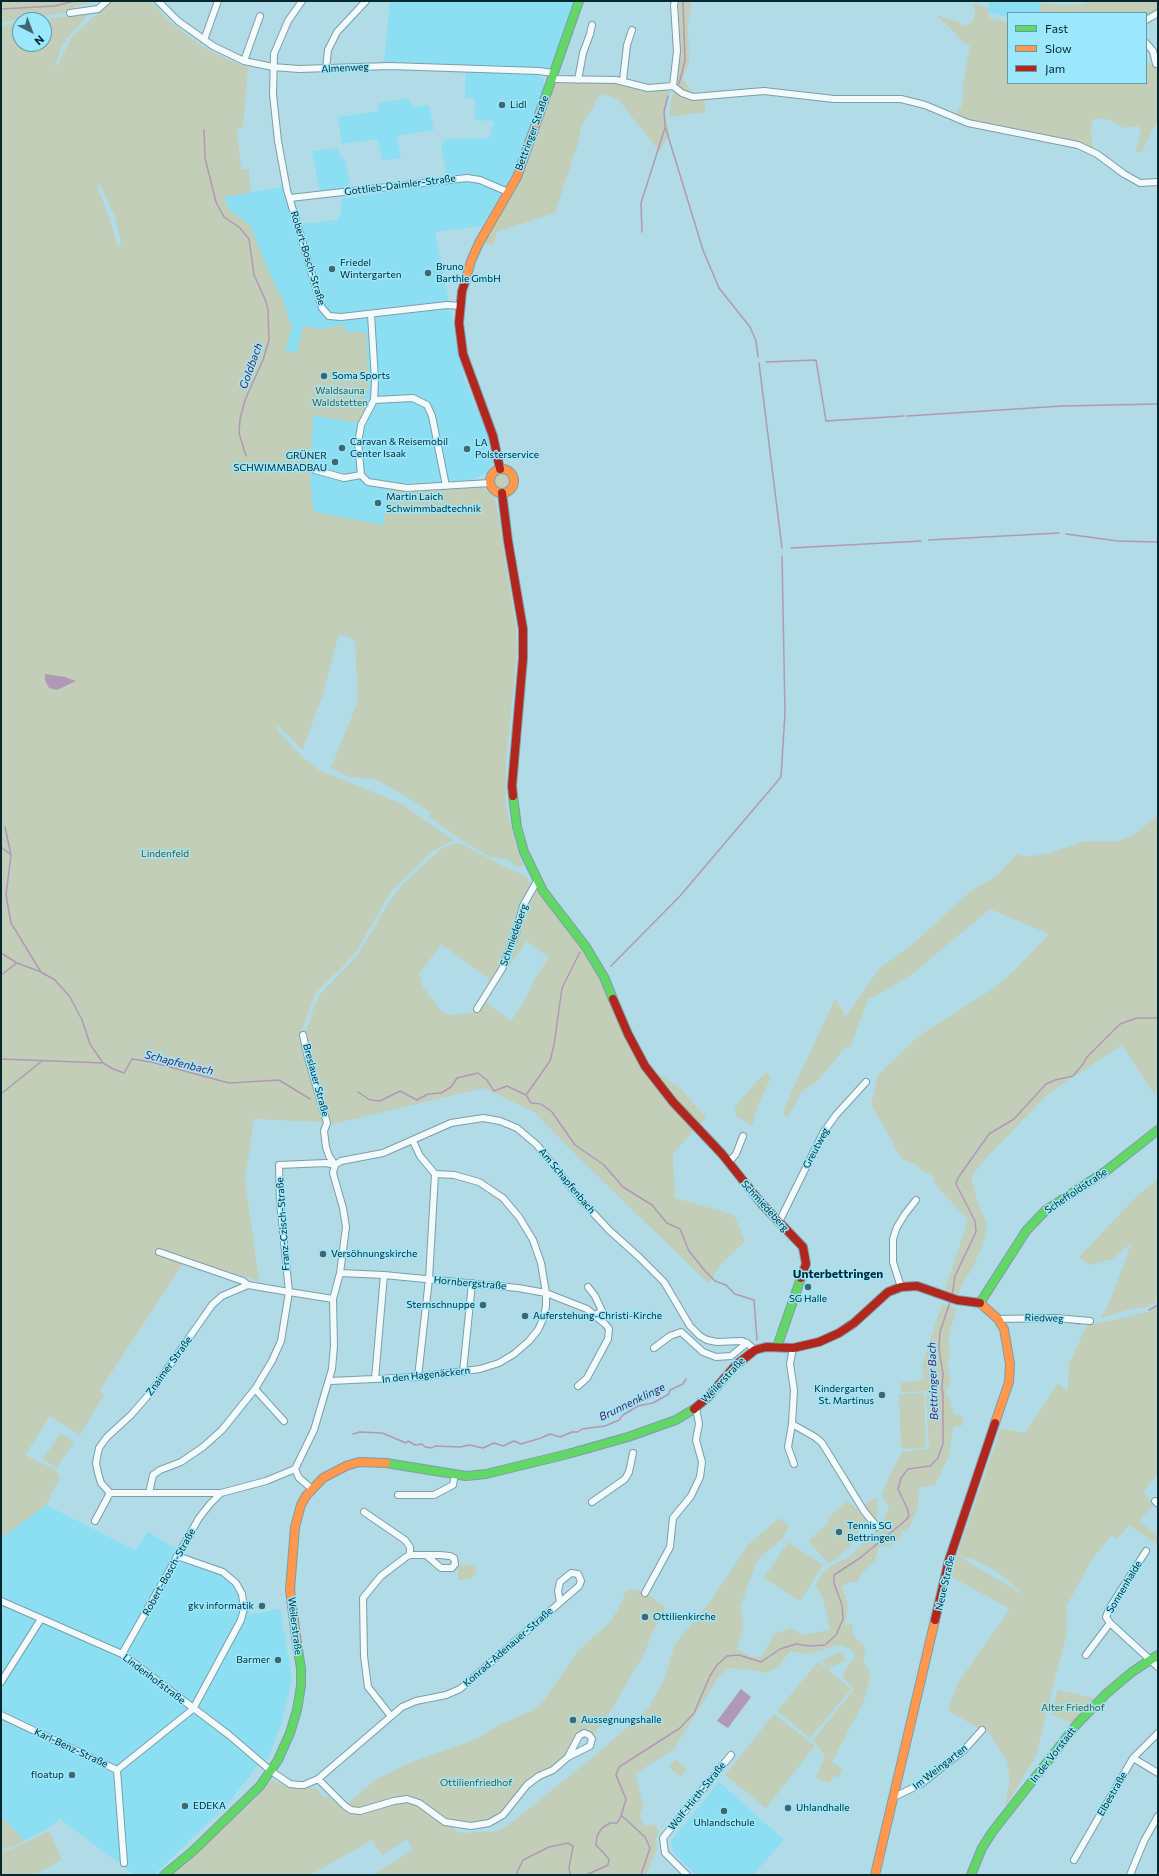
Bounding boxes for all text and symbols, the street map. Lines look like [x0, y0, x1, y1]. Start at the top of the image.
north arrow [12, 12, 52, 52]
legend [1007, 12, 1147, 84]
text: Fast [1045, 21, 1068, 35]
text: N [32, 33, 47, 48]
text: Slow [1045, 41, 1072, 55]
street label: Almenweg [321, 61, 369, 75]
text: Jam [1045, 61, 1065, 75]
street label: Bettringer Straße [513, 94, 551, 172]
place label: Lidl [510, 99, 527, 111]
marker: Lidl [497, 100, 507, 110]
street label: Gottlieb-Daimler-Straße [344, 172, 456, 198]
street label: Robert-Bosch-Straße [288, 209, 328, 307]
place label: Friedel Wintergarten [340, 257, 401, 280]
place label: Bruno Barthle GmbH [436, 261, 501, 284]
marker: Friedel Wintergarten [327, 264, 337, 274]
marker: Bruno Barthle GmbH [423, 268, 433, 278]
water label: Goldbach [237, 341, 265, 391]
place label: Soma Sports [332, 370, 390, 382]
marker: Soma Sports [319, 371, 329, 381]
park label: Waldsauna Waldstetten [312, 385, 368, 408]
place label: Caravan & Reisemobil Center Isaak [350, 436, 448, 460]
place label: LA Polsterservice [475, 437, 539, 460]
marker: Caravan & Reisemobil Center Isaak [337, 443, 347, 453]
marker: LA Polsterservice [462, 444, 472, 454]
place label: GRÜNER SCHWIMMBADBAU [234, 450, 327, 474]
marker: GRÜNER SCHWIMMBADBAU [330, 457, 340, 467]
place label: Martin Laich Schwimmbadtechnik [386, 491, 481, 514]
marker: Martin Laich Schwimmbadtechnik [373, 498, 383, 508]
park label: Lindenfeld [141, 848, 189, 860]
street label: Schmiedeberg [498, 902, 530, 968]
street label: Breslauer Straße [301, 1042, 331, 1118]
water label: Schapfenbach [143, 1048, 215, 1078]
street label: Greutweg [800, 1125, 832, 1171]
street label: Am Schapfenbach [536, 1146, 598, 1216]
street label: Scheffoldstraße [1043, 1166, 1109, 1216]
street label: Franz-Czisch-Straße [274, 1177, 292, 1271]
street label: Schmiedeberg [739, 1178, 791, 1234]
place label: Versöhnungskirche [331, 1248, 417, 1260]
marker: Versöhnungskirche [318, 1249, 328, 1259]
district label: Unterbettringen [793, 1267, 883, 1281]
street label: Hornbergstraße [433, 1274, 507, 1292]
marker: SG Halle [803, 1282, 813, 1292]
place label: SG Halle [789, 1293, 827, 1305]
place label: Sternschnuppe [407, 1299, 475, 1311]
marker: Sternschnuppe [478, 1300, 488, 1310]
place label: Auferstehung-Christi-Kirche [533, 1310, 662, 1322]
marker: Auferstehung-Christi-Kirche [520, 1311, 530, 1321]
street label: Riedweg [1024, 1311, 1064, 1325]
street label: Znaimer Straße [143, 1334, 195, 1398]
water label: Bettringer Bach [925, 1342, 941, 1420]
street label: Weilerstraße [699, 1355, 747, 1405]
street label: In den Hagenäckern [381, 1364, 471, 1386]
water label: Brunnenklinge [597, 1380, 667, 1424]
place label: Kindergarten St. Martinus [814, 1383, 874, 1406]
marker: Kindergarten St. Martinus [877, 1390, 887, 1400]
place label: Tennis SG Bettringen [847, 1520, 895, 1544]
street label: Robert-Bosch-Straße [140, 1526, 198, 1618]
marker: Tennis SG Bettringen [834, 1527, 844, 1537]
street label: Neue Straße [933, 1554, 957, 1612]
street label: Sonnenhalde [1104, 1559, 1144, 1615]
street label: Weilerstraße [286, 1596, 304, 1656]
place label: gkv informatik [188, 1600, 254, 1612]
marker: gkv informatik [257, 1601, 267, 1611]
street label: Konrad-Adenauer-Straße [461, 1605, 555, 1689]
place label: Ottilienkirche [653, 1611, 716, 1623]
marker: Ottilienkirche [640, 1612, 650, 1622]
street label: Lindenhofstraße [120, 1652, 188, 1706]
place label: Barmer [236, 1654, 270, 1666]
marker: Barmer [273, 1655, 283, 1665]
park label: Alter Friedhof [1041, 1702, 1105, 1714]
place label: Aussegnungshalle [581, 1714, 661, 1726]
marker: Aussegnungshalle [568, 1715, 578, 1725]
street label: In der Vorstadt [1028, 1725, 1078, 1785]
street label: Karl-Benz-Straße [32, 1726, 110, 1770]
street label: Im Weingarten [910, 1742, 970, 1792]
street label: Wolf-Hirth-Straße [666, 1759, 728, 1833]
place label: floatup [31, 1769, 64, 1781]
marker: floatup [67, 1770, 77, 1780]
street label: Elbestraße [1095, 1770, 1129, 1818]
park label: Ottilienfriedhof [440, 1777, 512, 1789]
place label: EDEKA [193, 1800, 226, 1812]
marker: EDEKA [180, 1801, 190, 1811]
place label: Uhlandhalle [796, 1802, 850, 1814]
marker: Uhlandhalle [783, 1803, 793, 1813]
marker: Uhlandschule [719, 1806, 729, 1816]
place label: Uhlandschule [694, 1817, 754, 1829]

